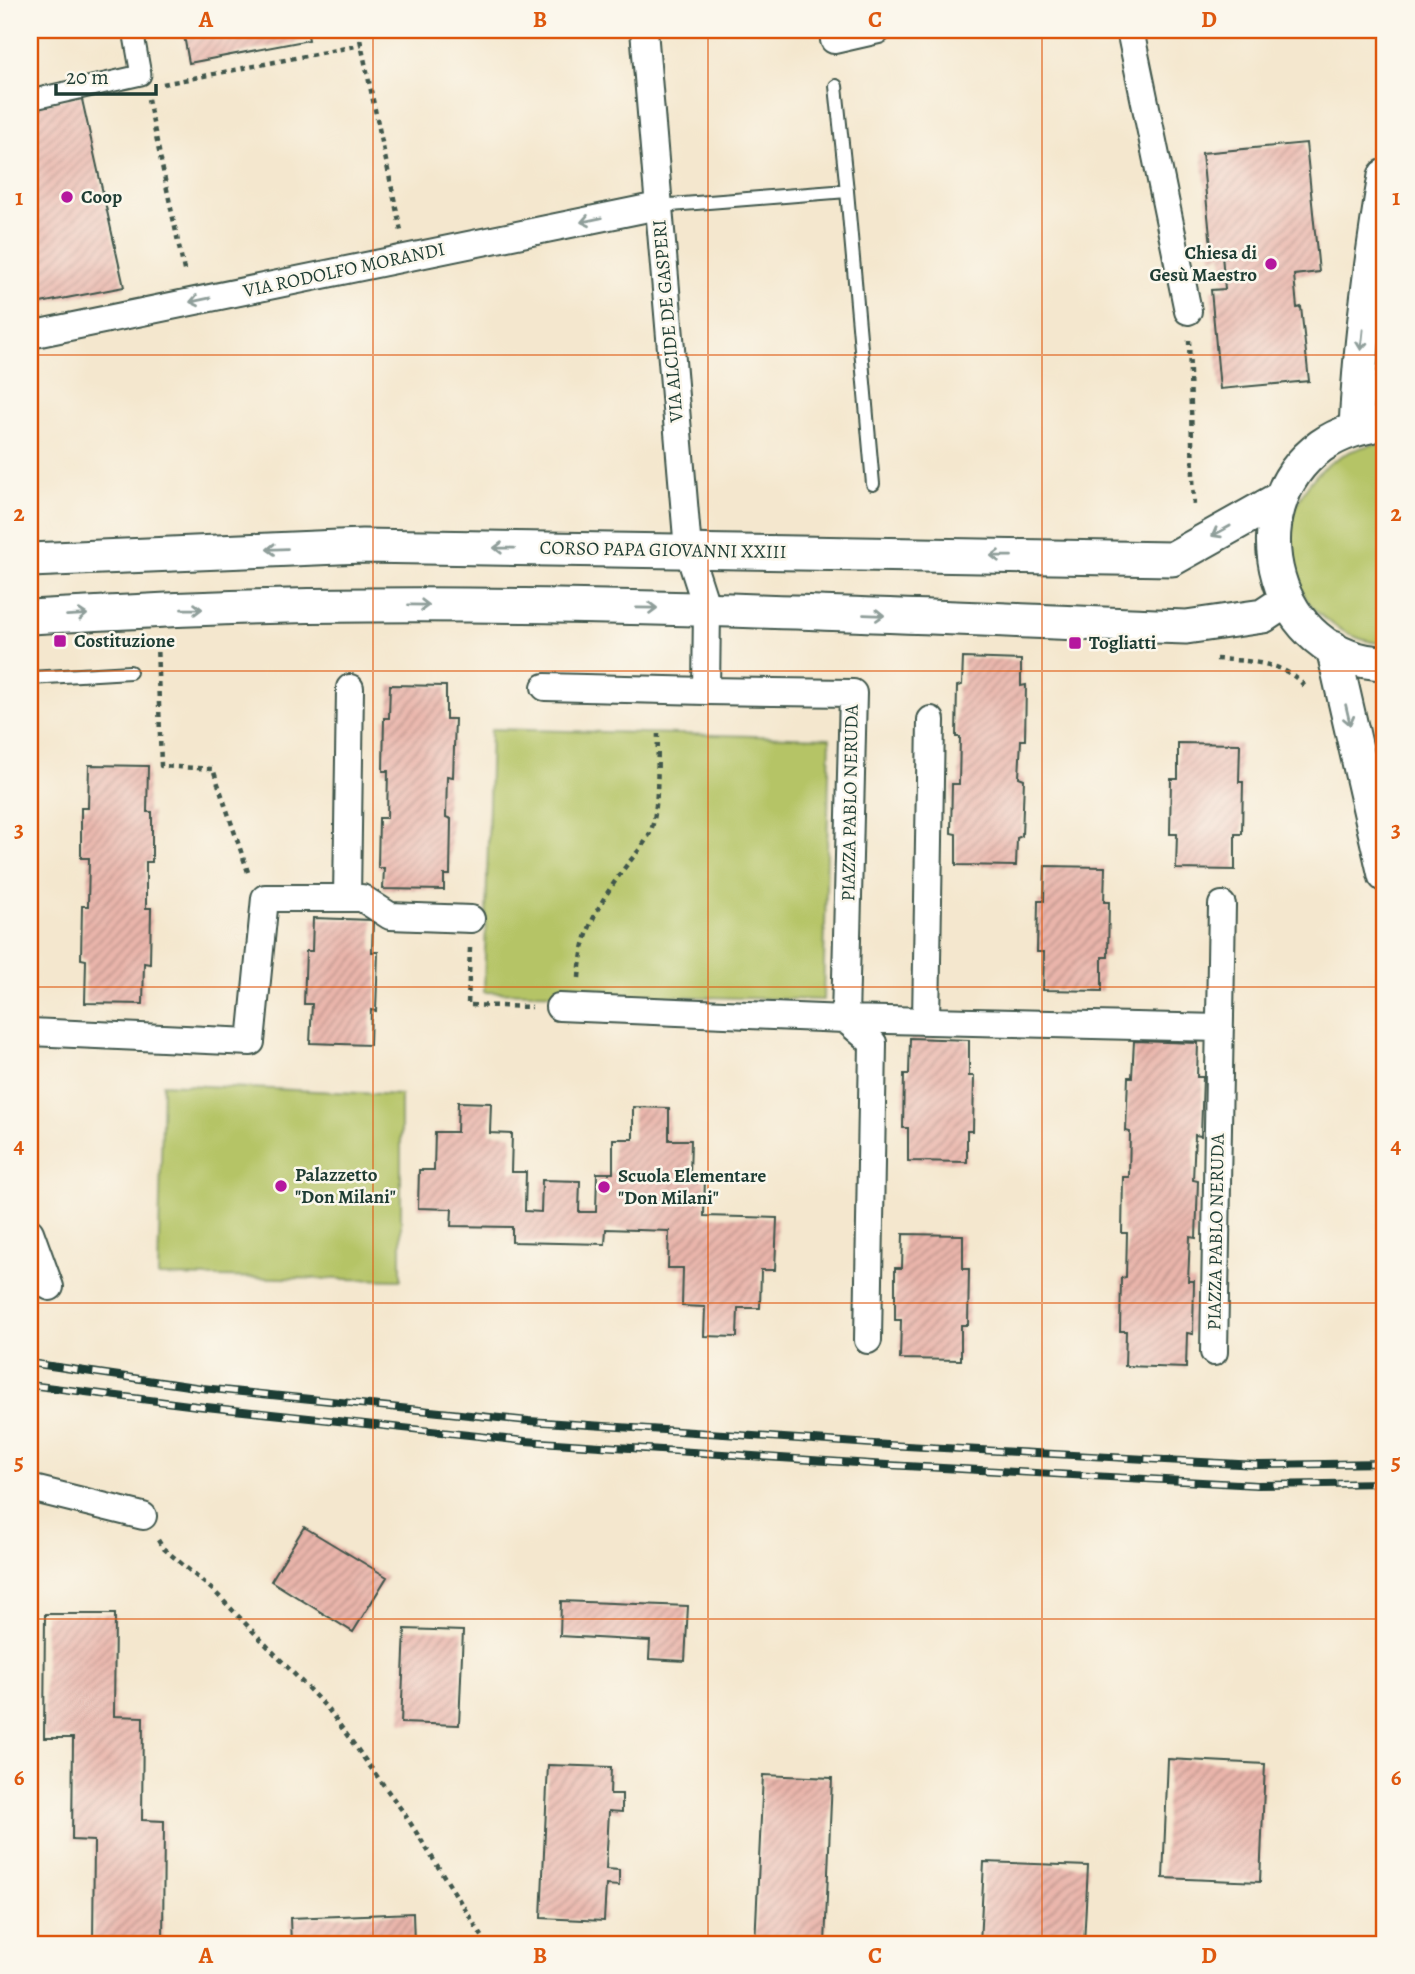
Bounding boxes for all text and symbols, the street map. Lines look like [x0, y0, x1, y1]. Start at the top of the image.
text: A [198, 4, 214, 35]
text: B [533, 4, 547, 35]
text: C [868, 4, 882, 35]
text: D [1201, 4, 1217, 35]
scale bar [56, 52, 156, 96]
text: 20 m [66, 63, 109, 91]
text: 1 [15, 182, 23, 213]
text: 1 [1392, 182, 1400, 213]
place label: Coop [81, 184, 122, 210]
marker: Coop [59, 189, 75, 205]
one-way arrow [580, 213, 603, 227]
street label: VIA ALCIDE DE GASPERI [646, 219, 690, 424]
street label: VIA RODOLFO MORANDI [240, 236, 447, 304]
place label: Chiesa di Gesù Maestro [1149, 240, 1257, 288]
marker: Chiesa di Gesù Maestro [1263, 256, 1279, 272]
one-way arrow [189, 293, 212, 307]
one-way arrow [1356, 329, 1369, 351]
text: 2 [13, 498, 25, 529]
text: 2 [1390, 498, 1402, 529]
one-way arrow [1212, 524, 1232, 538]
street label: CORSO PAPA GIOVANNI XXIII [539, 535, 787, 565]
one-way arrow [493, 541, 516, 555]
one-way arrow [266, 543, 289, 556]
one-way arrow [990, 549, 1013, 563]
one-way arrow [407, 598, 430, 612]
one-way arrow [635, 601, 658, 614]
one-way arrow [180, 602, 203, 615]
one-way arrow [65, 608, 88, 621]
one-way arrow [862, 609, 885, 622]
place label: Costituzione [74, 628, 175, 654]
place label: Togliatti [1089, 630, 1157, 656]
marker: Costituzione [52, 633, 68, 649]
marker: Togliatti [1067, 635, 1083, 651]
street label: PIAZZA PABLO NERUDA [835, 703, 865, 902]
one-way arrow [1342, 703, 1356, 726]
text: 3 [14, 814, 24, 845]
text: 3 [1391, 814, 1401, 845]
text: 4 [14, 1130, 25, 1161]
text: 4 [1391, 1130, 1402, 1161]
street label: PIAZZA PABLO NERUDA [1201, 1132, 1231, 1331]
place label: Palazzetto "Don Milani" [295, 1162, 396, 1210]
place label: Scuola Elementare "Don Milani" [618, 1163, 766, 1211]
marker: Palazzetto "Don Milani" [273, 1178, 289, 1194]
marker: Scuola Elementare "Don Milani" [596, 1179, 612, 1195]
text: 5 [14, 1446, 24, 1477]
text: 5 [1391, 1446, 1401, 1477]
text: 6 [14, 1762, 25, 1793]
text: 6 [1391, 1762, 1402, 1793]
text: A [198, 1940, 214, 1971]
text: B [533, 1940, 547, 1971]
text: C [868, 1940, 882, 1971]
text: D [1201, 1940, 1217, 1971]

